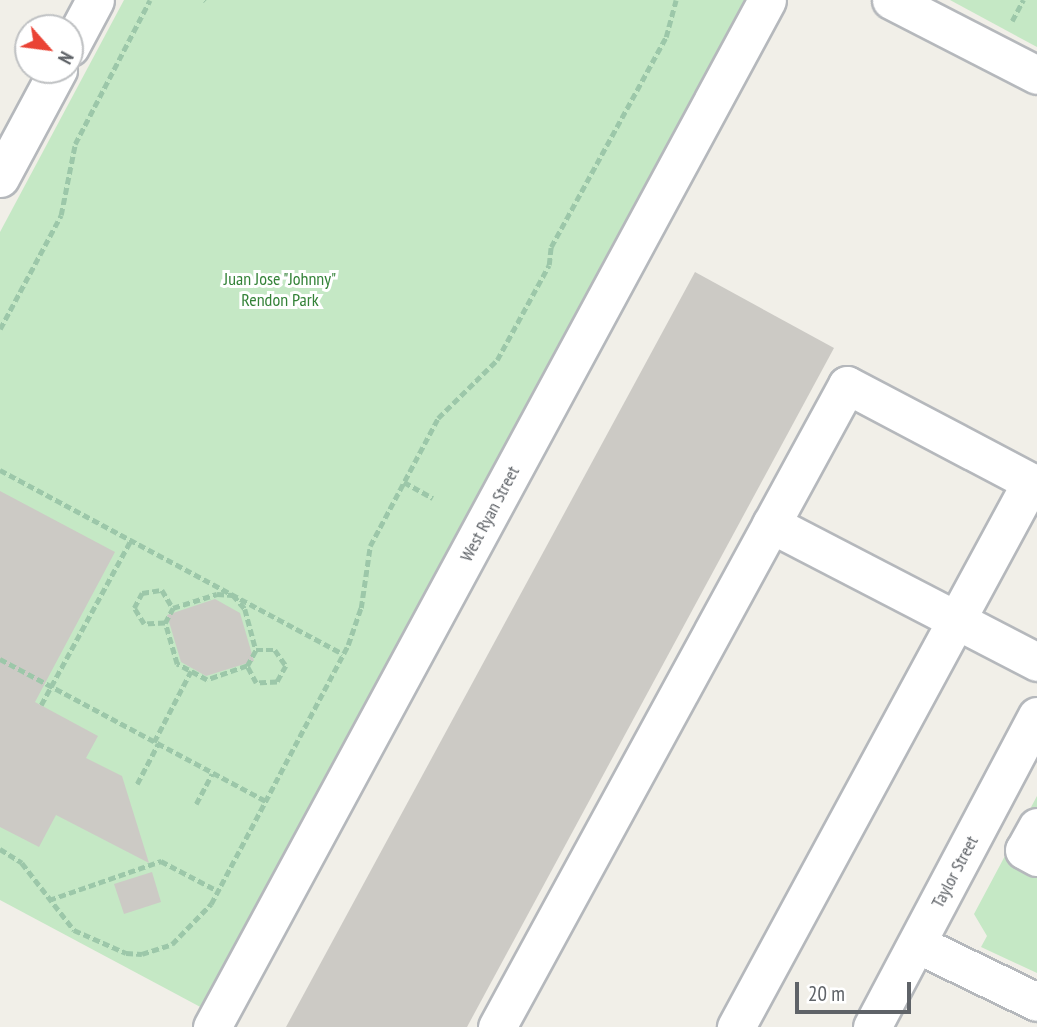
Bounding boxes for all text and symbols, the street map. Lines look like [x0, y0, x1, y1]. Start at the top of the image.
north arrow [14, 14, 84, 84]
text: N [53, 48, 79, 68]
park label: Juan Jose "Johnny" Rendon Park [223, 269, 337, 312]
street label: West Ryan Street [456, 463, 524, 565]
street label: Taylor Street [927, 832, 983, 912]
scale bar [799, 968, 914, 1012]
text: 20 m [808, 980, 845, 1007]

